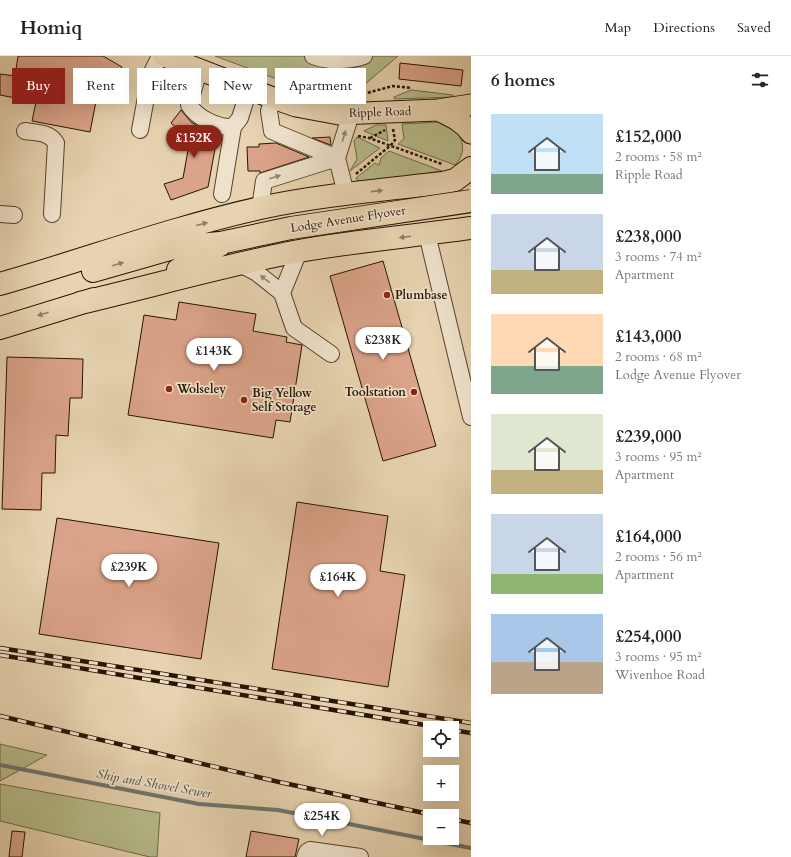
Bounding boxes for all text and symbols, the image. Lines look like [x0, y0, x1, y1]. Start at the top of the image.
text: Homiq [20, 15, 82, 41]
text: Map [605, 18, 631, 37]
text: Directions [653, 18, 715, 37]
text: Saved [737, 18, 771, 37]
chip: Buy [12, 68, 65, 104]
chip: Rent [73, 68, 129, 104]
chip: Filters [137, 68, 201, 104]
chip: New [209, 68, 267, 104]
chip: Apartment [275, 68, 366, 104]
text: 6 homes [491, 69, 555, 92]
icon: filters [749, 69, 771, 91]
street label: Ripple Road [348, 103, 412, 121]
pin: £152K [166, 125, 222, 159]
text: £152,000 [615, 125, 681, 148]
text: £152K [175, 129, 213, 147]
one-way arrow [341, 129, 347, 141]
icon: home [523, 130, 571, 178]
text: 2 rooms · 58 m² [615, 148, 702, 166]
text: Ripple Road [615, 166, 683, 184]
one-way arrow [269, 174, 281, 180]
one-way arrow [371, 187, 383, 194]
street label: Lodge Avenue Flyover [289, 202, 407, 236]
one-way arrow [195, 220, 208, 226]
text: £238,000 [615, 225, 681, 248]
icon: home [523, 230, 571, 278]
one-way arrow [399, 234, 411, 240]
text: 3 rooms · 74 m² [615, 248, 702, 266]
one-way arrow [113, 261, 125, 267]
text: Apartment [615, 266, 674, 284]
one-way arrow [259, 274, 270, 283]
place label: Plumbase [395, 287, 447, 303]
marker: Plumbase [382, 290, 392, 300]
one-way arrow [37, 312, 49, 318]
text: £143,000 [615, 325, 681, 348]
pin: £238K [355, 327, 411, 361]
icon: home [523, 330, 571, 378]
text: £238K [364, 331, 402, 349]
pin: £143K [186, 338, 242, 372]
text: £143K [195, 342, 233, 360]
text: 2 rooms · 68 m² [615, 348, 702, 366]
text: Lodge Avenue Flyover [615, 366, 741, 384]
place label: Wolseley [176, 381, 226, 397]
marker: Wolseley [164, 384, 174, 394]
place label: Toolstation [344, 384, 406, 400]
place label: Big Yellow Self Storage [252, 385, 317, 415]
marker: Toolstation [409, 387, 419, 397]
marker: Big Yellow Self Storage [239, 395, 249, 405]
text: £239,000 [615, 425, 681, 448]
icon: home [523, 430, 571, 478]
text: 3 rooms · 95 m² [615, 448, 702, 466]
text: Apartment [615, 466, 674, 484]
text: £164,000 [615, 525, 681, 548]
icon: home [523, 530, 571, 578]
text: 2 rooms · 56 m² [615, 548, 702, 566]
pin: £239K [101, 554, 157, 588]
text: £239K [110, 558, 148, 576]
pin: £164K [310, 564, 366, 598]
text: Apartment [615, 566, 674, 584]
text: £164K [319, 568, 357, 586]
text: £254,000 [615, 625, 681, 648]
icon: home [523, 630, 571, 678]
text: 3 rooms · 95 m² [615, 648, 702, 666]
text: Wivenhoe Road [615, 666, 705, 684]
map controls [423, 721, 459, 845]
button: locate [423, 721, 459, 757]
water label: Ship and Shovel Sewer [95, 765, 214, 803]
button: + [423, 765, 459, 801]
pin: £254K [294, 803, 350, 837]
text: £254K [303, 807, 341, 825]
button: − [423, 809, 459, 845]

